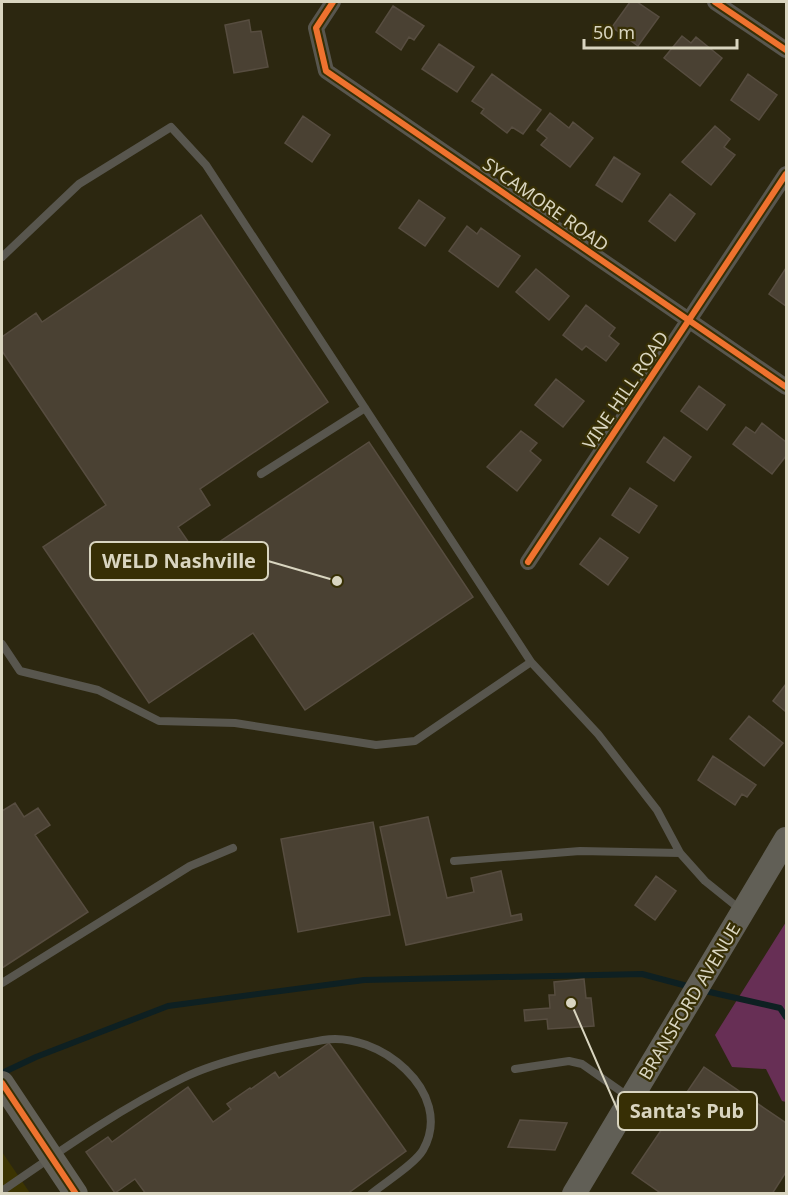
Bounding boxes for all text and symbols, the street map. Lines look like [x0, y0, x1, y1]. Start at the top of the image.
scale bar [584, 12, 737, 50]
text: 50 m [593, 20, 635, 44]
street label: SYCAMORE ROAD [478, 152, 614, 256]
street label: VINE HILL ROAD [577, 326, 673, 454]
callout: WELD Nashville [90, 542, 268, 580]
text: WELD Nashville [102, 547, 256, 574]
street label: BRANSFORD AVENUE [633, 918, 745, 1084]
callout: Santa's Pub [618, 1092, 757, 1130]
text: Santa's Pub [630, 1097, 744, 1124]

